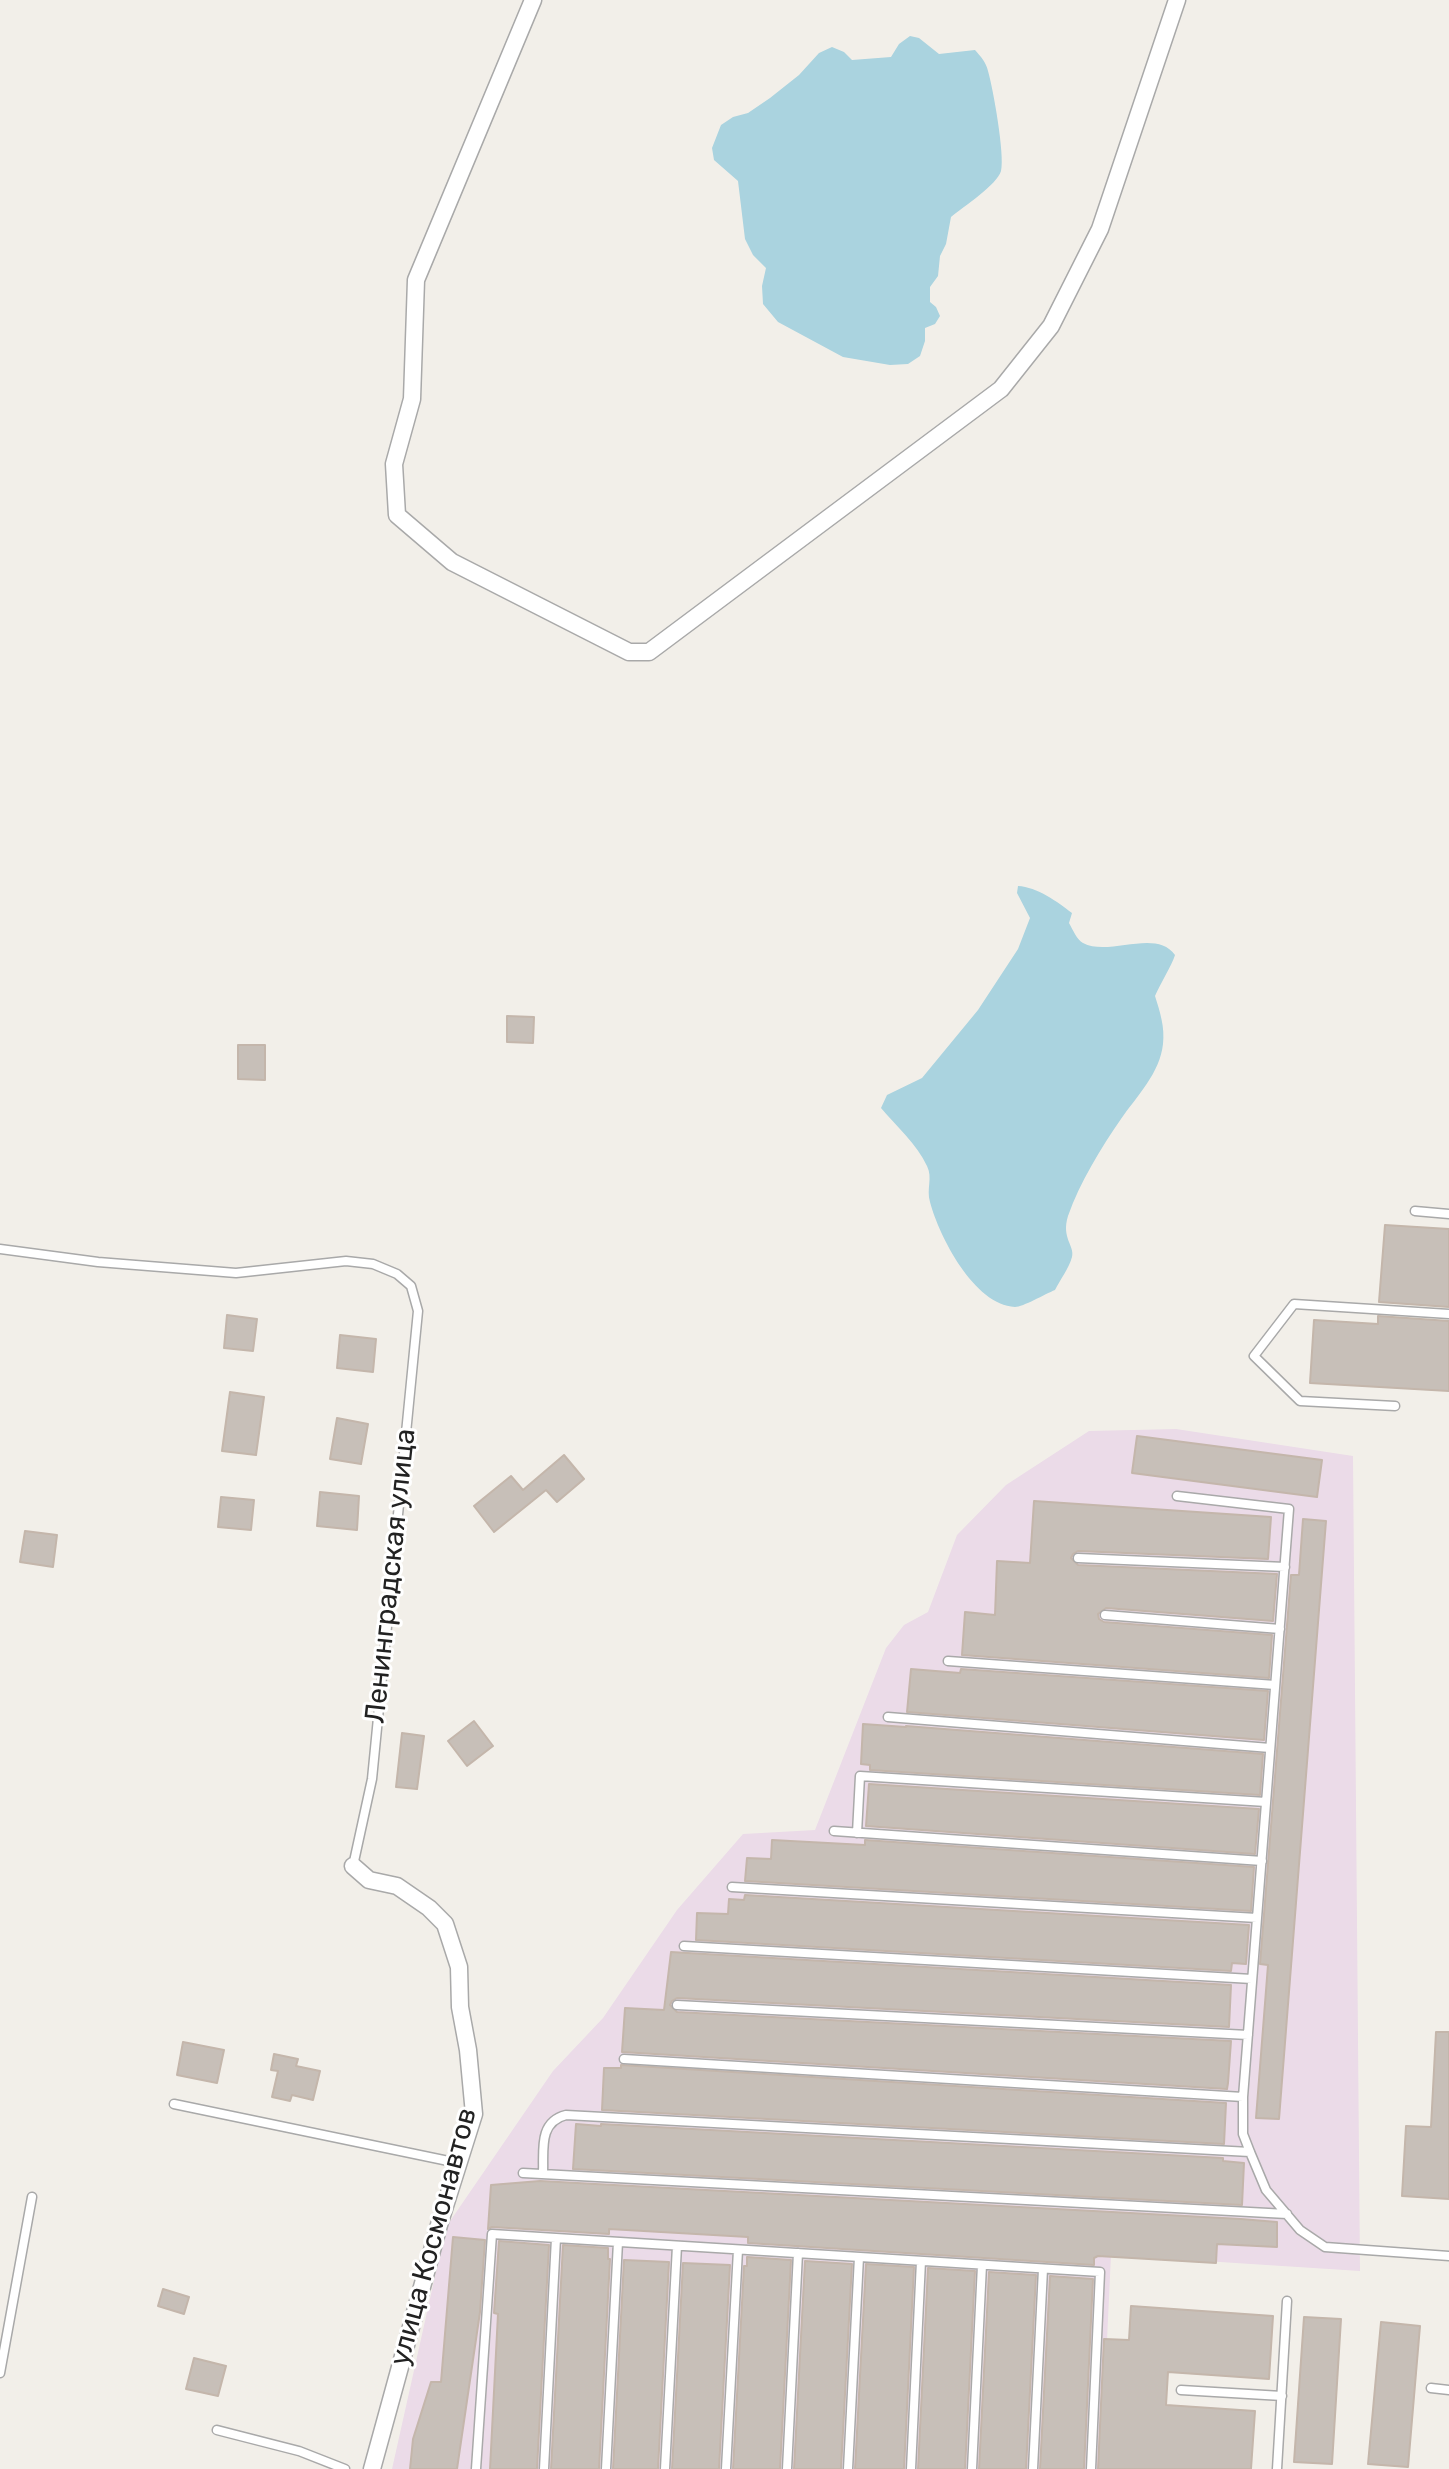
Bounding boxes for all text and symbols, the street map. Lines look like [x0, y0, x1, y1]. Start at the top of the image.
street label: Ленинградская улица [359, 1427, 423, 1725]
street label: улица Космонавтов [383, 2104, 485, 2370]

